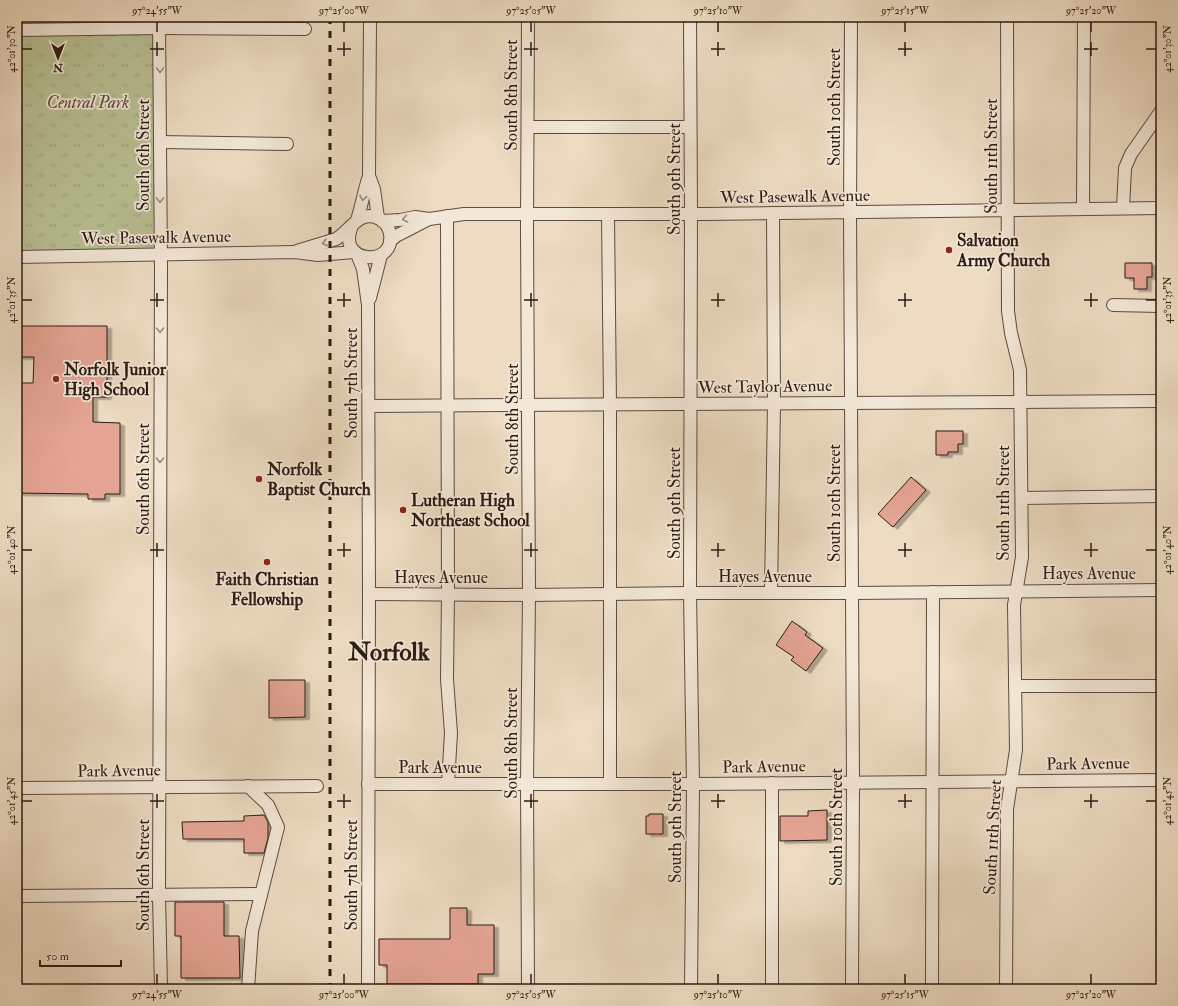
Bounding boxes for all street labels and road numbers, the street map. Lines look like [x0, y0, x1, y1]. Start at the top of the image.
street label: South 8th Street [501, 39, 522, 151]
street label: South 10th Street [824, 47, 845, 166]
street label: South 11th Street [981, 98, 1002, 214]
street label: South 6th Street [133, 99, 154, 211]
street label: South 9th Street [664, 122, 685, 235]
street label: West Pasewalk Avenue [719, 185, 870, 208]
street label: West Pasewalk Avenue [80, 226, 231, 249]
street label: South 7th Street [341, 327, 362, 439]
street label: South 8th Street [502, 363, 523, 475]
street label: West Taylor Avenue [697, 375, 832, 399]
street label: South 6th Street [133, 423, 154, 535]
street label: South 10th Street [824, 443, 845, 562]
street label: South 11th Street [993, 445, 1014, 561]
street label: South 9th Street [664, 446, 685, 559]
street label: Hayes Avenue [1042, 563, 1136, 585]
street label: Hayes Avenue [718, 566, 812, 588]
street label: Hayes Avenue [394, 567, 488, 589]
street label: South 8th Street [501, 687, 522, 799]
street label: Park Avenue [1046, 752, 1130, 775]
street label: Park Avenue [722, 755, 806, 778]
street label: Park Avenue [398, 757, 482, 778]
street label: Park Avenue [77, 759, 161, 782]
street label: South 10th Street [826, 767, 847, 886]
street label: South 9th Street [665, 770, 686, 883]
street label: South 11th Street [979, 778, 1006, 895]
street label: South 6th Street [133, 819, 154, 931]
street label: South 7th Street [341, 819, 362, 931]

